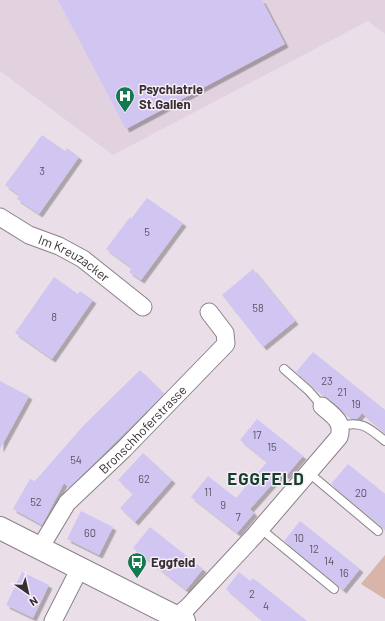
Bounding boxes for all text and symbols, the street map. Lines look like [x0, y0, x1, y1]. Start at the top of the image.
place label: Psychiatrie St.Gallen [139, 81, 203, 112]
hospital icon: Psychiatrie St.Gallen [114, 85, 136, 113]
house number: 3 [39, 164, 45, 177]
house number: 5 [144, 225, 150, 238]
street label: Im Kreuzacker [36, 231, 113, 285]
house number: 58 [252, 301, 264, 314]
house number: 8 [51, 310, 57, 323]
house number: 23 [321, 374, 333, 387]
street label: Bronschhoferstrasse [95, 382, 190, 477]
house number: 21 [337, 385, 347, 398]
house number: 19 [351, 397, 361, 410]
house number: 17 [252, 428, 262, 441]
house number: 15 [267, 440, 277, 453]
house number: 54 [70, 453, 82, 466]
district label: EGGFELD [227, 468, 305, 488]
house number: 62 [138, 472, 150, 485]
house number: 11 [204, 485, 212, 498]
house number: 20 [355, 486, 367, 499]
house number: 52 [30, 495, 42, 508]
house number: 9 [220, 498, 226, 511]
house number: 7 [235, 510, 241, 523]
house number: 60 [84, 526, 96, 539]
house number: 10 [294, 531, 304, 544]
house number: 12 [309, 542, 319, 555]
bus stop icon: Eggfeld [126, 551, 148, 579]
place label: Eggfeld [151, 554, 195, 570]
house number: 14 [324, 554, 334, 567]
house number: 16 [339, 566, 349, 579]
north arrow [8, 573, 48, 613]
house number: 2 [249, 587, 255, 600]
text: N [27, 594, 41, 609]
house number: 4 [263, 599, 269, 612]

